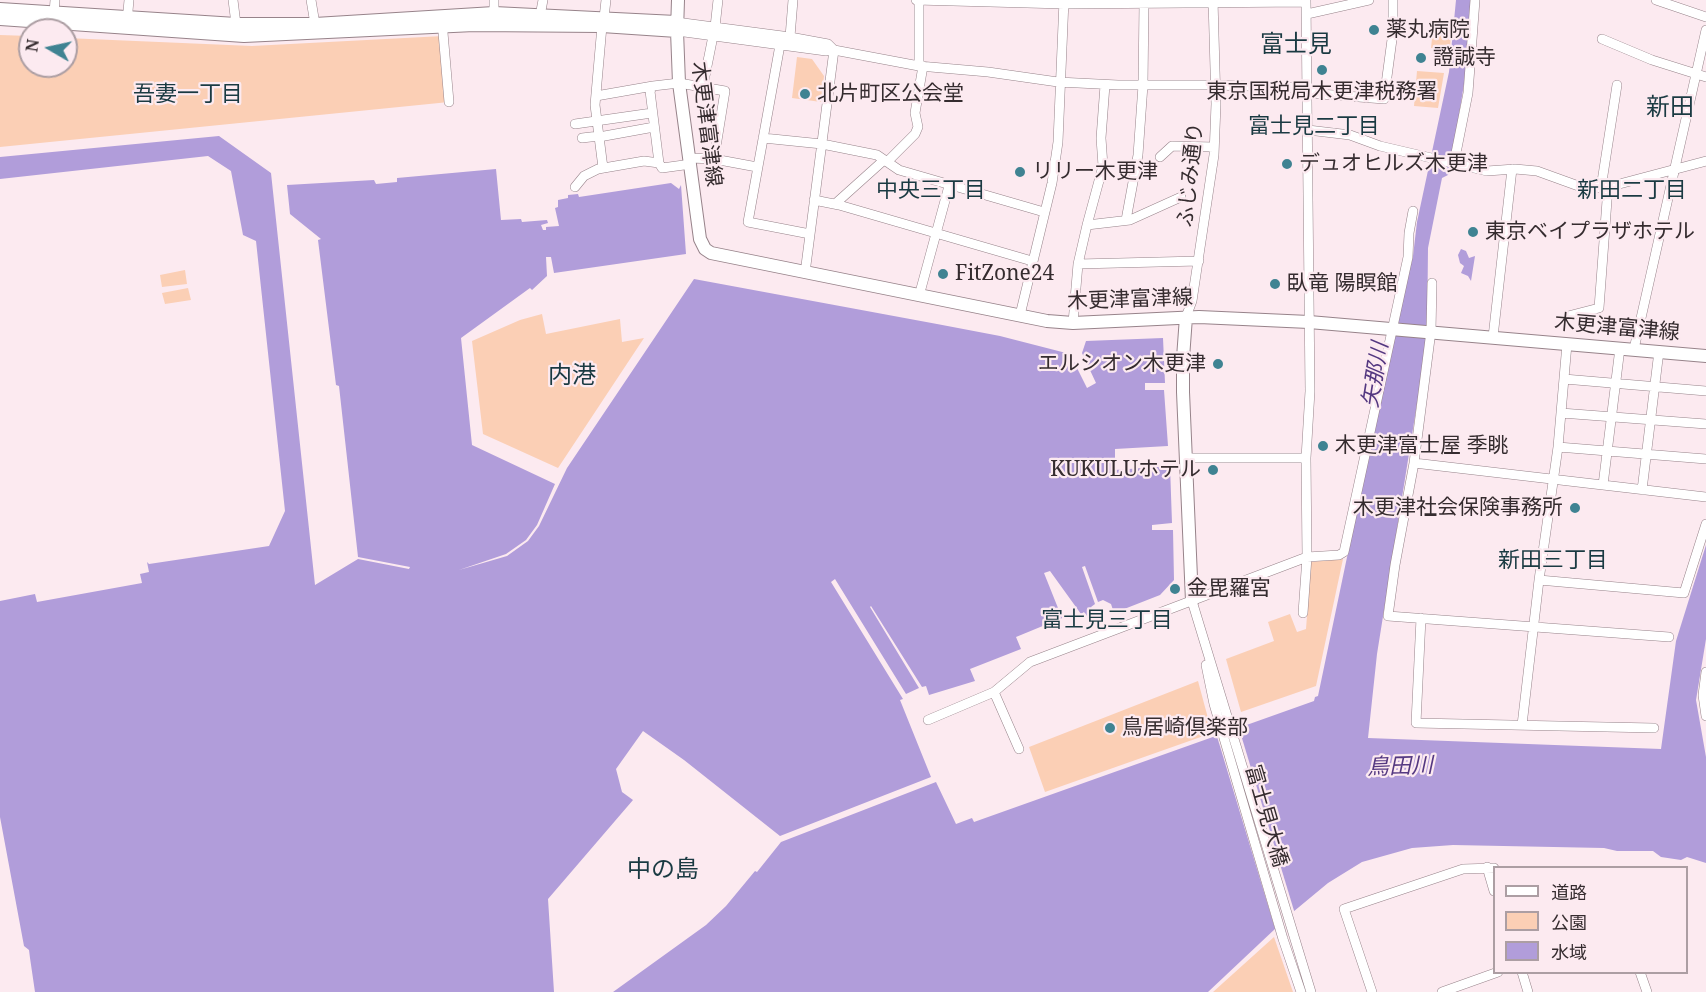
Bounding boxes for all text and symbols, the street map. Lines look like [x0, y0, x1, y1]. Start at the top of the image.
place label: 薬丸病院 [1386, 17, 1470, 43]
north arrow [18, 18, 78, 78]
marker: 薬丸病院 [1367, 23, 1381, 37]
district label: 富士見 [1260, 31, 1332, 59]
text: N [20, 38, 44, 53]
place label: 證誠寺 [1433, 45, 1496, 71]
marker: 證誠寺 [1414, 51, 1428, 65]
street label: 木更津富津線 [686, 60, 726, 188]
marker: 東京国税局木更津税務署 [1315, 63, 1329, 77]
place label: 東京国税局木更津税務署 [1207, 79, 1437, 105]
place label: 北片町区公会堂 [817, 81, 964, 107]
district label: 吾妻一丁目 [133, 82, 243, 108]
marker: 北片町区公会堂 [798, 87, 812, 101]
district label: 新田 [1646, 94, 1694, 122]
district label: 富士見二丁目 [1248, 114, 1380, 140]
street label: ふじみ通り [1173, 121, 1209, 229]
place label: デュオヒルズ木更津 [1299, 151, 1488, 177]
marker: デュオヒルズ木更津 [1280, 157, 1294, 171]
place label: リリー木更津 [1032, 159, 1158, 185]
marker: リリー木更津 [1013, 165, 1027, 179]
district label: 中央三丁目 [876, 178, 986, 204]
district label: 新田二丁目 [1577, 178, 1687, 204]
place label: 東京ベイプラザホテル [1485, 219, 1695, 245]
marker: 東京ベイプラザホテル [1466, 225, 1480, 239]
place label: FitZone24 [955, 261, 1054, 287]
marker: FitZone24 [936, 267, 950, 281]
place label: 臥竜 陽瞑館 [1287, 271, 1397, 297]
marker: 臥竜 陽瞑館 [1268, 277, 1282, 291]
street label: 木更津富津線 [1067, 285, 1193, 315]
street label: 木更津富津線 [1553, 310, 1681, 346]
water label: 矢那川 [1358, 340, 1394, 410]
place label: エルシオン木更津 [1038, 351, 1206, 377]
marker: エルシオン木更津 [1211, 357, 1225, 371]
district label: 内港 [548, 362, 596, 390]
place label: 木更津富士屋 季眺 [1335, 433, 1508, 459]
marker: 木更津富士屋 季眺 [1316, 439, 1330, 453]
place label: KUKULUホテル [1050, 457, 1201, 483]
marker: KUKULUホテル [1206, 463, 1220, 477]
place label: 木更津社会保険事務所 [1353, 495, 1563, 521]
marker: 木更津社会保険事務所 [1568, 501, 1582, 515]
district label: 新田三丁目 [1498, 548, 1608, 574]
place label: 金毘羅宮 [1187, 576, 1271, 602]
marker: 金毘羅宮 [1168, 582, 1182, 596]
district label: 富士見三丁目 [1041, 608, 1173, 634]
place label: 鳥居崎倶楽部 [1122, 715, 1248, 741]
marker: 鳥居崎倶楽部 [1103, 721, 1117, 735]
water label: 鳥田川 [1367, 753, 1433, 781]
street label: 富士見大橋 [1239, 762, 1293, 870]
district label: 中の島 [627, 856, 699, 884]
legend [1493, 866, 1688, 974]
text: 道路 [1551, 880, 1587, 904]
text: 公園 [1551, 910, 1587, 934]
text: 水域 [1551, 940, 1587, 964]

